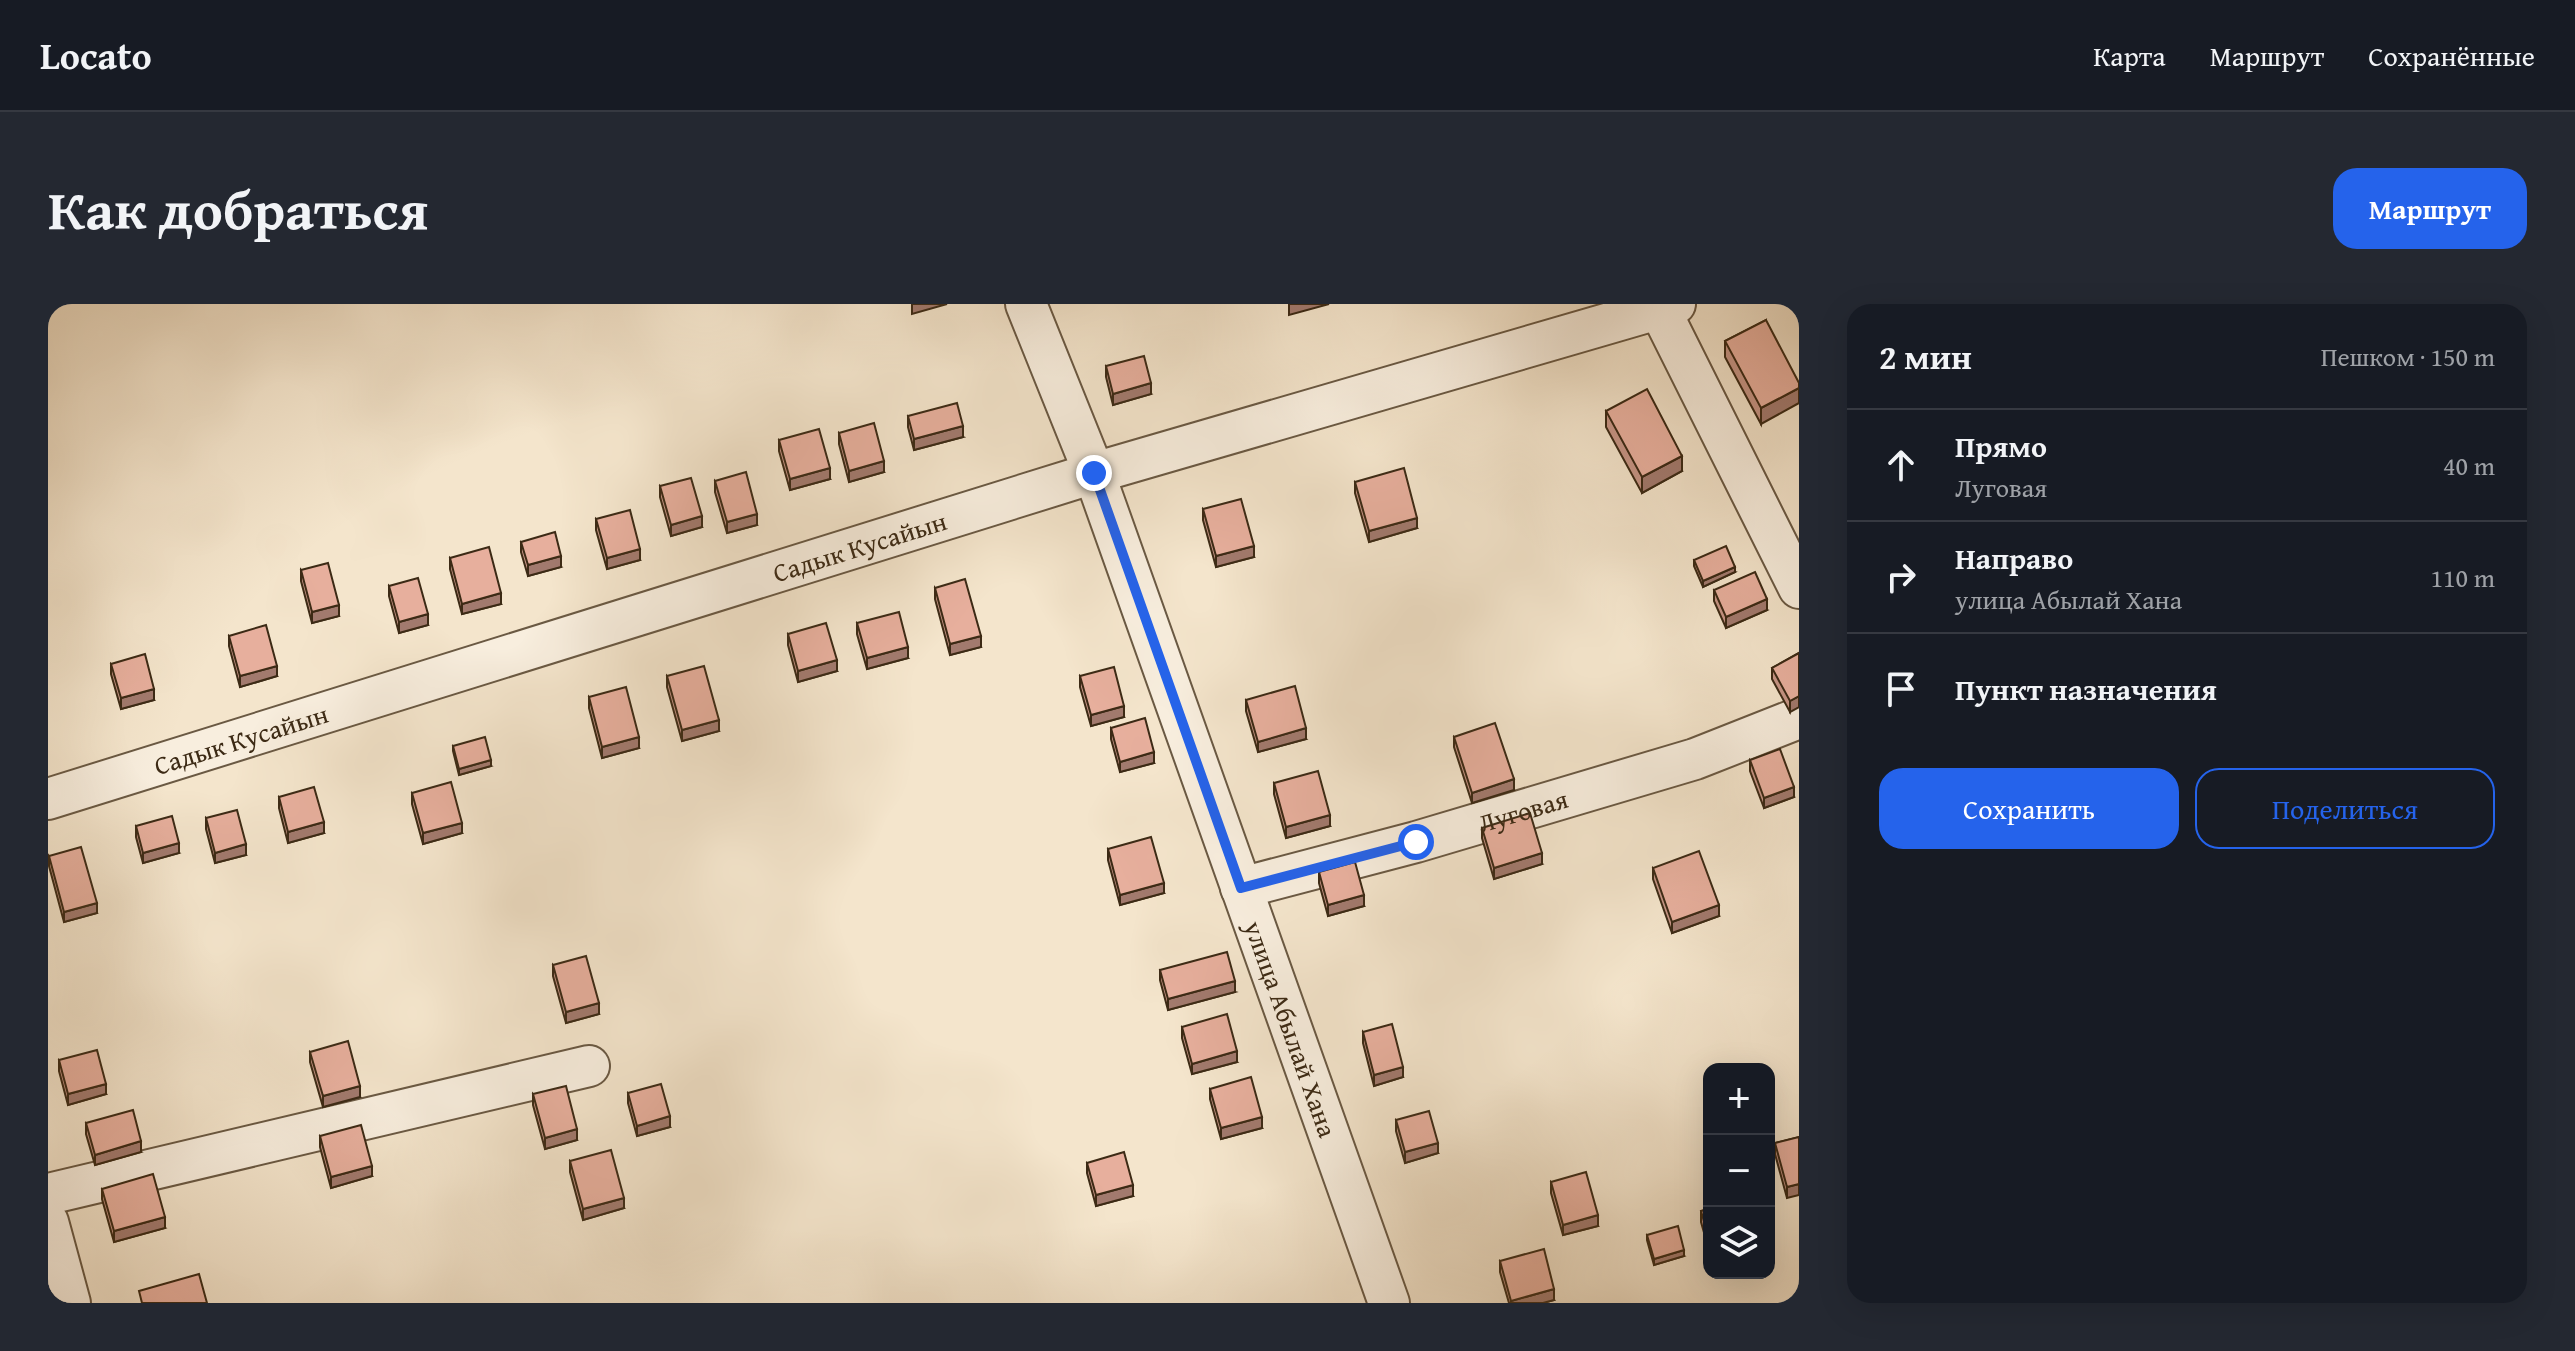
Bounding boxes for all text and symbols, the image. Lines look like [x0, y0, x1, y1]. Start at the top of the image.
text: Locato [40, 27, 152, 83]
text: Карта [2093, 35, 2166, 76]
text: Маршрут [2210, 35, 2324, 76]
text: Сохранённые [2368, 35, 2535, 76]
text: Как добраться [48, 167, 428, 250]
button: Маршрут [2333, 168, 2527, 249]
text: 2 мин [1879, 332, 1972, 381]
text: Пешком · 150 m [2321, 337, 2495, 376]
text: Прямо [1955, 424, 2047, 468]
icon: ahead [1879, 443, 1923, 487]
text: 40 m [2443, 446, 2495, 485]
route end [1076, 455, 1112, 491]
text: Луговая [1955, 468, 2047, 507]
street label: Садык Кусайын [768, 501, 951, 592]
text: Направо [1955, 536, 2073, 580]
icon: right [1879, 555, 1923, 599]
text: 110 m [2430, 558, 2495, 597]
text: улица Абылай Хана [1955, 580, 2182, 619]
icon: arrive [1879, 667, 1923, 711]
text: Пункт назначения [1955, 667, 2217, 711]
street label: Садык Кусайын [149, 693, 333, 784]
button: Сохранить [1879, 768, 2179, 849]
button: Поделиться [2195, 768, 2495, 849]
street label: Луговая [1473, 778, 1572, 842]
route start [1398, 824, 1434, 860]
street label: улица Абылай Хана [1235, 914, 1348, 1143]
map controls [1703, 1063, 1775, 1279]
button: + [1703, 1063, 1775, 1135]
button: − [1703, 1135, 1775, 1207]
button: layers [1703, 1207, 1775, 1279]

